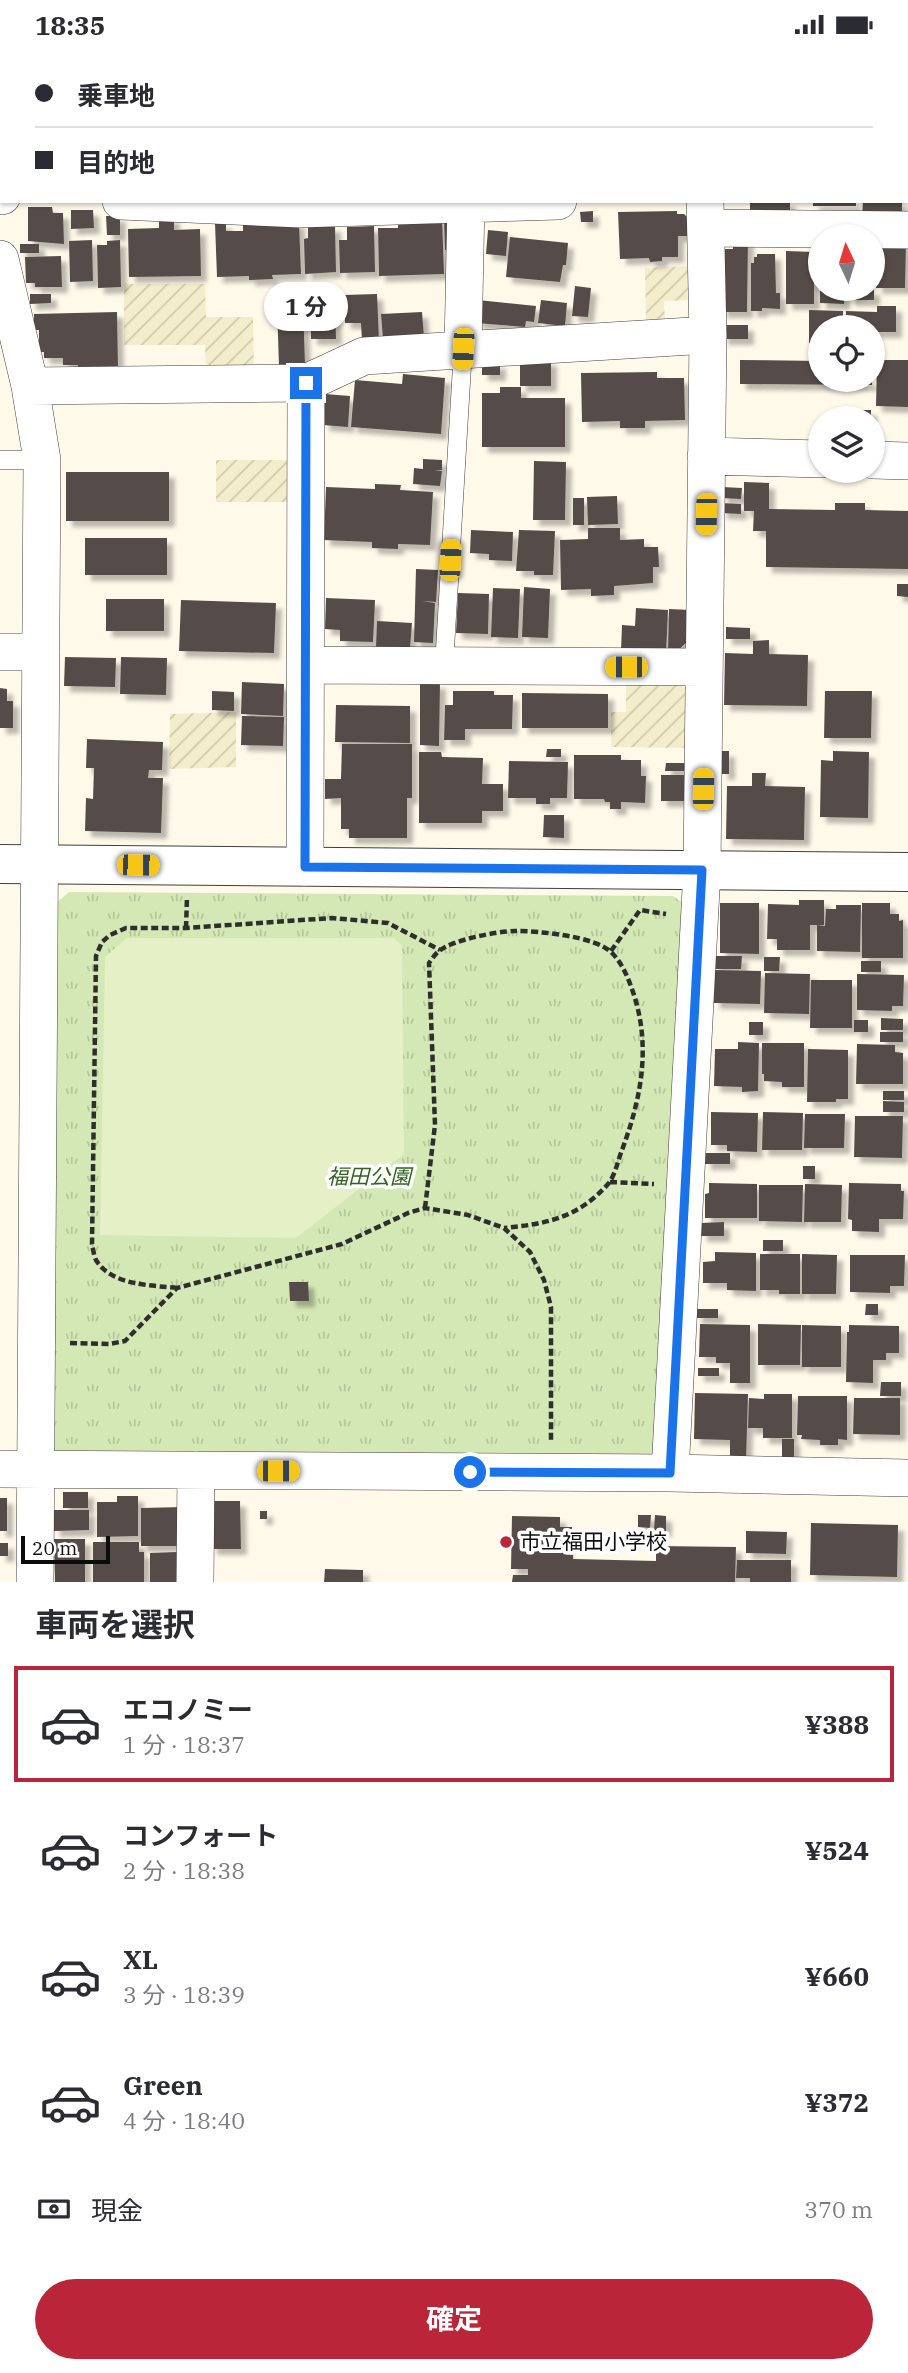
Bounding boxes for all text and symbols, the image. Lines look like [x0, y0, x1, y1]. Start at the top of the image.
text: 18:35 [35, 8, 105, 42]
text: 乗車地 [77, 78, 155, 112]
text: 目的地 [77, 145, 155, 179]
north arrow [808, 224, 886, 301]
map controls [808, 224, 885, 483]
callout: 1 分 [264, 281, 348, 331]
text: 1 分 [285, 291, 327, 321]
button: locate [808, 315, 885, 392]
car [452, 327, 475, 371]
route end [290, 367, 322, 399]
button: layers [808, 406, 885, 483]
car [696, 493, 717, 535]
car [439, 538, 462, 582]
car [606, 657, 648, 678]
car [693, 768, 714, 810]
car [117, 854, 160, 876]
park label: 福田公園 [327, 1162, 414, 1190]
route start [454, 1456, 486, 1488]
car [258, 1461, 300, 1482]
place label: 市立福田小学校 [520, 1527, 667, 1555]
scale bar [21, 1533, 110, 1565]
marker: 市立福田小学校 [498, 1534, 514, 1550]
text: 20 m [32, 1536, 77, 1560]
text: 車両を選択 [35, 1603, 195, 1645]
text: エコノミー [123, 1692, 253, 1726]
icon: car [39, 1693, 102, 1756]
text: ¥388 [804, 1707, 869, 1741]
text: 1 分 · 18:37 [123, 1729, 245, 1759]
text: コンフォート [123, 1818, 278, 1852]
icon: car [39, 1819, 102, 1882]
text: ¥524 [804, 1833, 869, 1867]
text: 2 分 · 18:38 [123, 1855, 245, 1885]
text: XL [123, 1942, 158, 1976]
icon: car [39, 1945, 102, 2008]
text: ¥660 [804, 1959, 869, 1993]
text: 3 分 · 18:39 [123, 1979, 245, 2009]
text: Green [123, 2068, 203, 2102]
icon: car [39, 2071, 102, 2134]
text: ¥372 [804, 2085, 869, 2119]
text: 4 分 · 18:40 [123, 2105, 245, 2135]
icon: cash [35, 2190, 73, 2228]
text: 現金 [91, 2193, 143, 2227]
text: 370 m [804, 2194, 873, 2224]
button: 確定 [35, 2279, 873, 2359]

